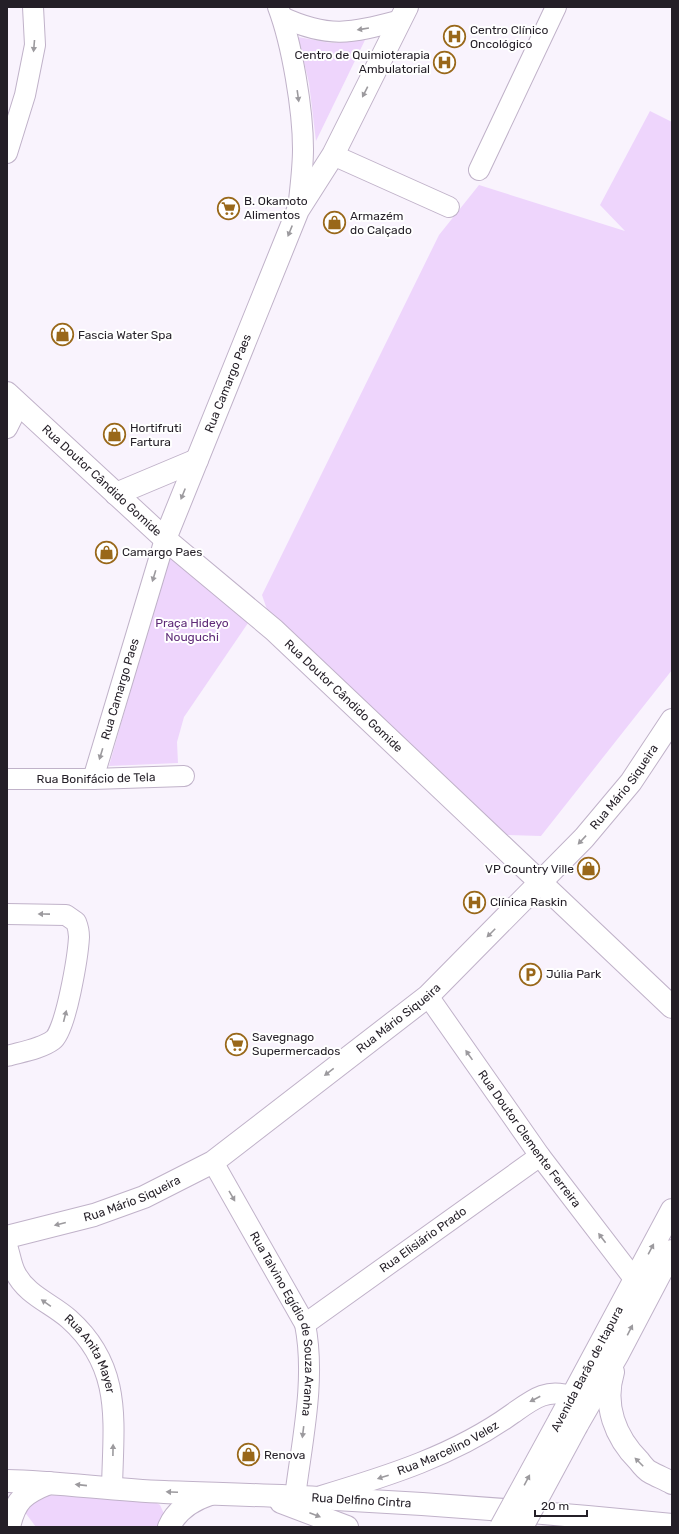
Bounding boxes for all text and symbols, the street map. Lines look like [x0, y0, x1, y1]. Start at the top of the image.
place label: Centro Clínico Oncológico [470, 23, 548, 51]
hospital icon: Centro Clínico Oncológico [442, 24, 468, 50]
one-way arrow [357, 26, 369, 32]
one-way arrow [30, 40, 37, 52]
place label: Centro de Quimioterapia Ambulatorial [295, 48, 430, 76]
hospital icon: Centro de Quimioterapia Ambulatorial [432, 49, 458, 75]
one-way arrow [361, 86, 368, 98]
one-way arrow [295, 90, 301, 102]
place label: B. Okamoto Alimentos [244, 194, 308, 222]
supermarket icon: B. Okamoto Alimentos [215, 195, 241, 221]
place label: Armazém do Calçado [350, 209, 412, 237]
shop icon: Armazém do Calçado [322, 210, 348, 236]
one-way arrow [287, 226, 293, 237]
shop icon: Fascia Water Spa [49, 322, 75, 348]
place label: Fascia Water Spa [78, 328, 172, 342]
street label: Rua Camargo Paes [202, 332, 254, 435]
place label: Hortifruti Fartura [130, 421, 182, 449]
street label: Rua Doutor Cândido Gomide [39, 422, 164, 539]
shop icon: Hortifruti Fartura [102, 422, 128, 448]
one-way arrow [180, 489, 186, 501]
shop icon: Camargo Paes [94, 539, 120, 565]
place label: Camargo Paes [122, 545, 202, 559]
one-way arrow [151, 571, 157, 583]
park label: Praça Hideyo Nouguchi [155, 616, 229, 644]
street label: Rua Camargo Paes [98, 637, 142, 741]
street label: Rua Doutor Cândido Gomide [282, 637, 406, 755]
street label: Rua Mário Siqueira [587, 742, 661, 832]
one-way arrow [98, 749, 104, 761]
street label: Rua Bonifácio de Tela [37, 770, 156, 786]
one-way arrow [577, 835, 587, 845]
shop icon: VP Country Ville [576, 856, 602, 882]
place label: VP Country Ville [485, 862, 574, 876]
hospital icon: Clínica Raskin [461, 889, 487, 915]
place label: Clínica Raskin [490, 895, 567, 909]
one-way arrow [38, 911, 50, 918]
one-way arrow [486, 928, 496, 938]
parking icon: Júlia Park [518, 961, 544, 987]
place label: Júlia Park [546, 967, 602, 981]
street label: Rua Mário Siqueira [354, 980, 443, 1056]
one-way arrow [62, 1010, 68, 1022]
place label: Savegnago Supermercados [252, 1030, 340, 1058]
supermarket icon: Savegnago Supermercados [223, 1031, 249, 1057]
one-way arrow [465, 1049, 473, 1060]
street label: Rua Doutor Clemente Ferreira [475, 1067, 584, 1210]
one-way arrow [323, 1068, 334, 1077]
street label: Rua Mário Siqueira [82, 1173, 183, 1224]
one-way arrow [229, 1190, 236, 1202]
street label: Rua Elisiário Prado [377, 1204, 469, 1275]
one-way arrow [54, 1221, 66, 1227]
street label: Rua Talvino Egídio de Souza Aranha [247, 1229, 316, 1417]
one-way arrow [598, 1232, 607, 1243]
one-way arrow [648, 1243, 655, 1255]
one-way arrow [41, 1299, 51, 1307]
street label: Avenida Barão de Itapura [548, 1304, 626, 1434]
street label: Rua Anita Mayer [61, 1311, 118, 1395]
one-way arrow [627, 1324, 633, 1336]
one-way arrow [529, 1396, 541, 1402]
street label: Rua Marcelino Velez [395, 1418, 501, 1478]
one-way arrow [300, 1426, 306, 1438]
shop icon: Renova [235, 1442, 261, 1468]
one-way arrow [110, 1443, 116, 1456]
place label: Renova [264, 1448, 305, 1462]
one-way arrow [635, 1457, 644, 1467]
one-way arrow [377, 1474, 389, 1480]
one-way arrow [523, 1474, 530, 1486]
one-way arrow [75, 1482, 87, 1489]
one-way arrow [166, 1489, 178, 1496]
street label: Rua Delfino Cintra [311, 1491, 412, 1510]
scale bar [535, 1492, 587, 1518]
text: 20 m [541, 1499, 569, 1513]
one-way arrow [309, 1512, 321, 1518]

